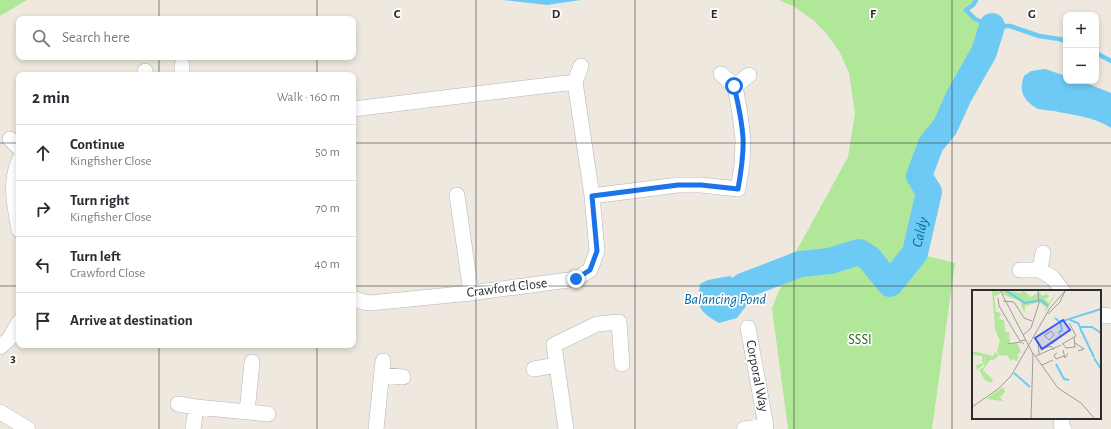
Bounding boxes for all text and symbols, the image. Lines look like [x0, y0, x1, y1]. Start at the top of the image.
text: C [394, 8, 401, 21]
text: D [552, 8, 561, 21]
text: E [711, 8, 718, 21]
text: F [870, 8, 877, 21]
text: G [1028, 8, 1036, 21]
map controls [1063, 12, 1099, 84]
button: + [1063, 12, 1099, 48]
search box [16, 16, 356, 60]
icon: search [30, 27, 52, 49]
text: Search here [62, 30, 130, 45]
button: − [1063, 48, 1099, 84]
route start [725, 77, 743, 95]
text: 2 min [32, 89, 70, 106]
text: Walk · 160 m [277, 91, 340, 104]
text: Continue [70, 137, 125, 152]
icon: ahead [32, 142, 54, 164]
text: 50 m [315, 146, 340, 159]
text: Kingfisher Close [70, 155, 152, 168]
text: Turn right [70, 193, 129, 208]
icon: right [32, 198, 54, 220]
text: 70 m [315, 202, 340, 215]
text: Kingfisher Close [70, 211, 152, 224]
water label: Caldy [909, 215, 931, 249]
text: Turn left [70, 249, 121, 264]
icon: left [32, 254, 54, 276]
text: 40 m [314, 258, 340, 271]
text: Crawford Close [70, 267, 145, 280]
route end [567, 270, 585, 288]
street label: Crawford Close [466, 276, 548, 300]
inset map [972, 290, 1101, 419]
water label: Balancing Pond [684, 292, 766, 307]
icon: arrive [32, 310, 54, 332]
text: Arrive at destination [70, 313, 193, 328]
park label: SSSI [848, 333, 872, 347]
street label: Corporal Way [743, 339, 771, 413]
text: 3 [10, 352, 16, 365]

